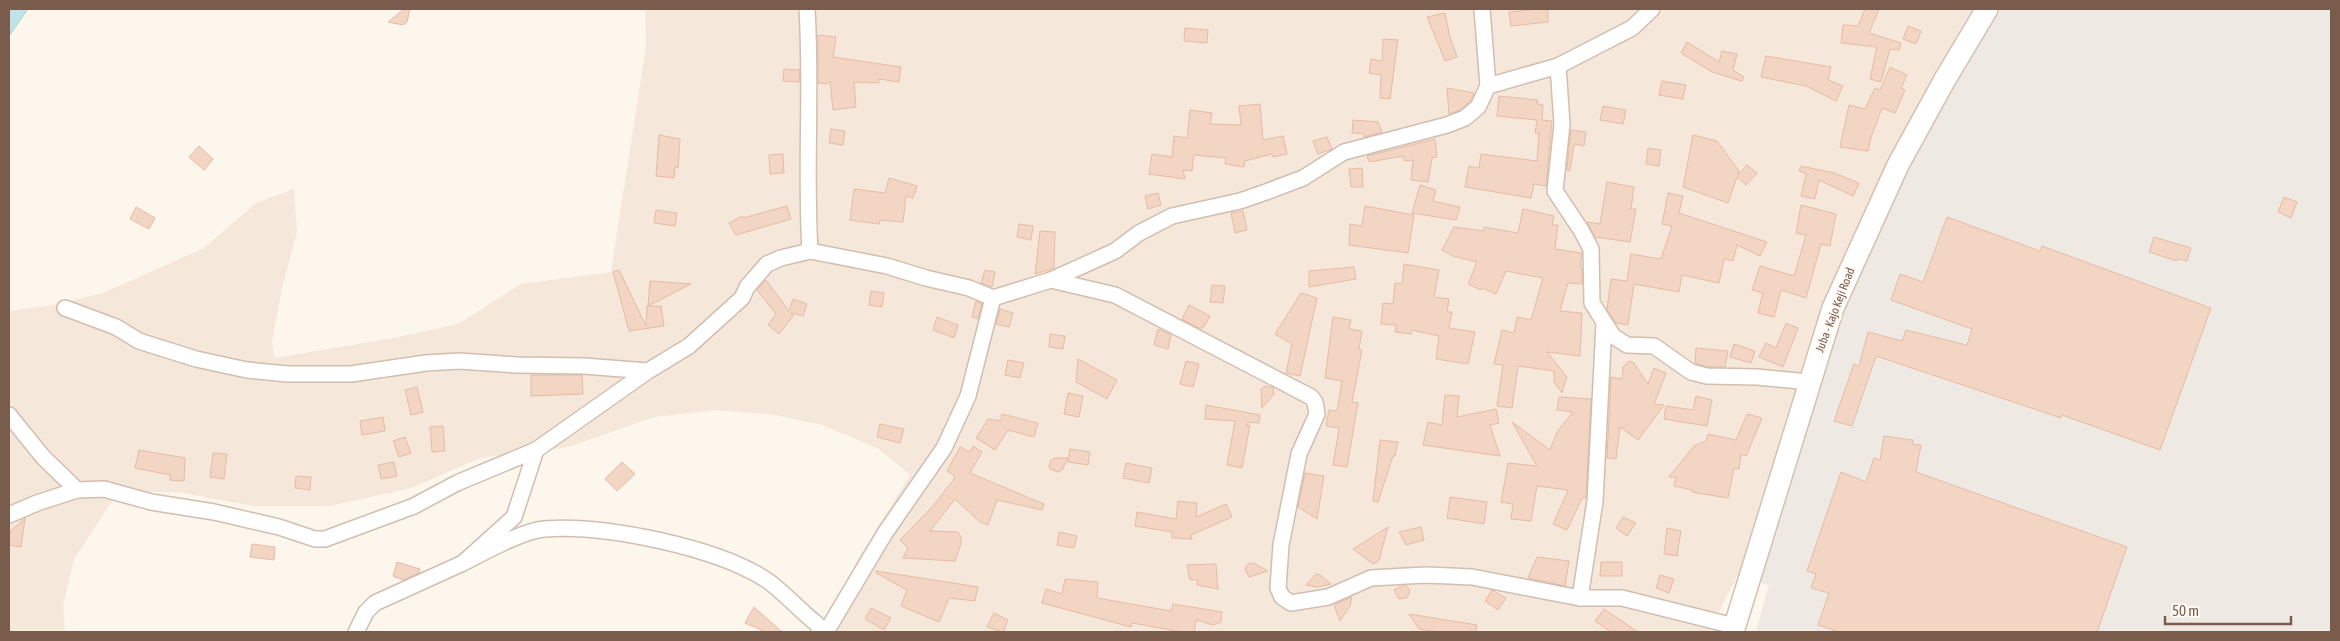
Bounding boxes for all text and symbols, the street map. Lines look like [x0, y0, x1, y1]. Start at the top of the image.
street label: Juba - Kajo Keji Road [1812, 266, 1858, 354]
scale bar [2165, 594, 2291, 626]
text: 50 m [2172, 602, 2199, 619]

